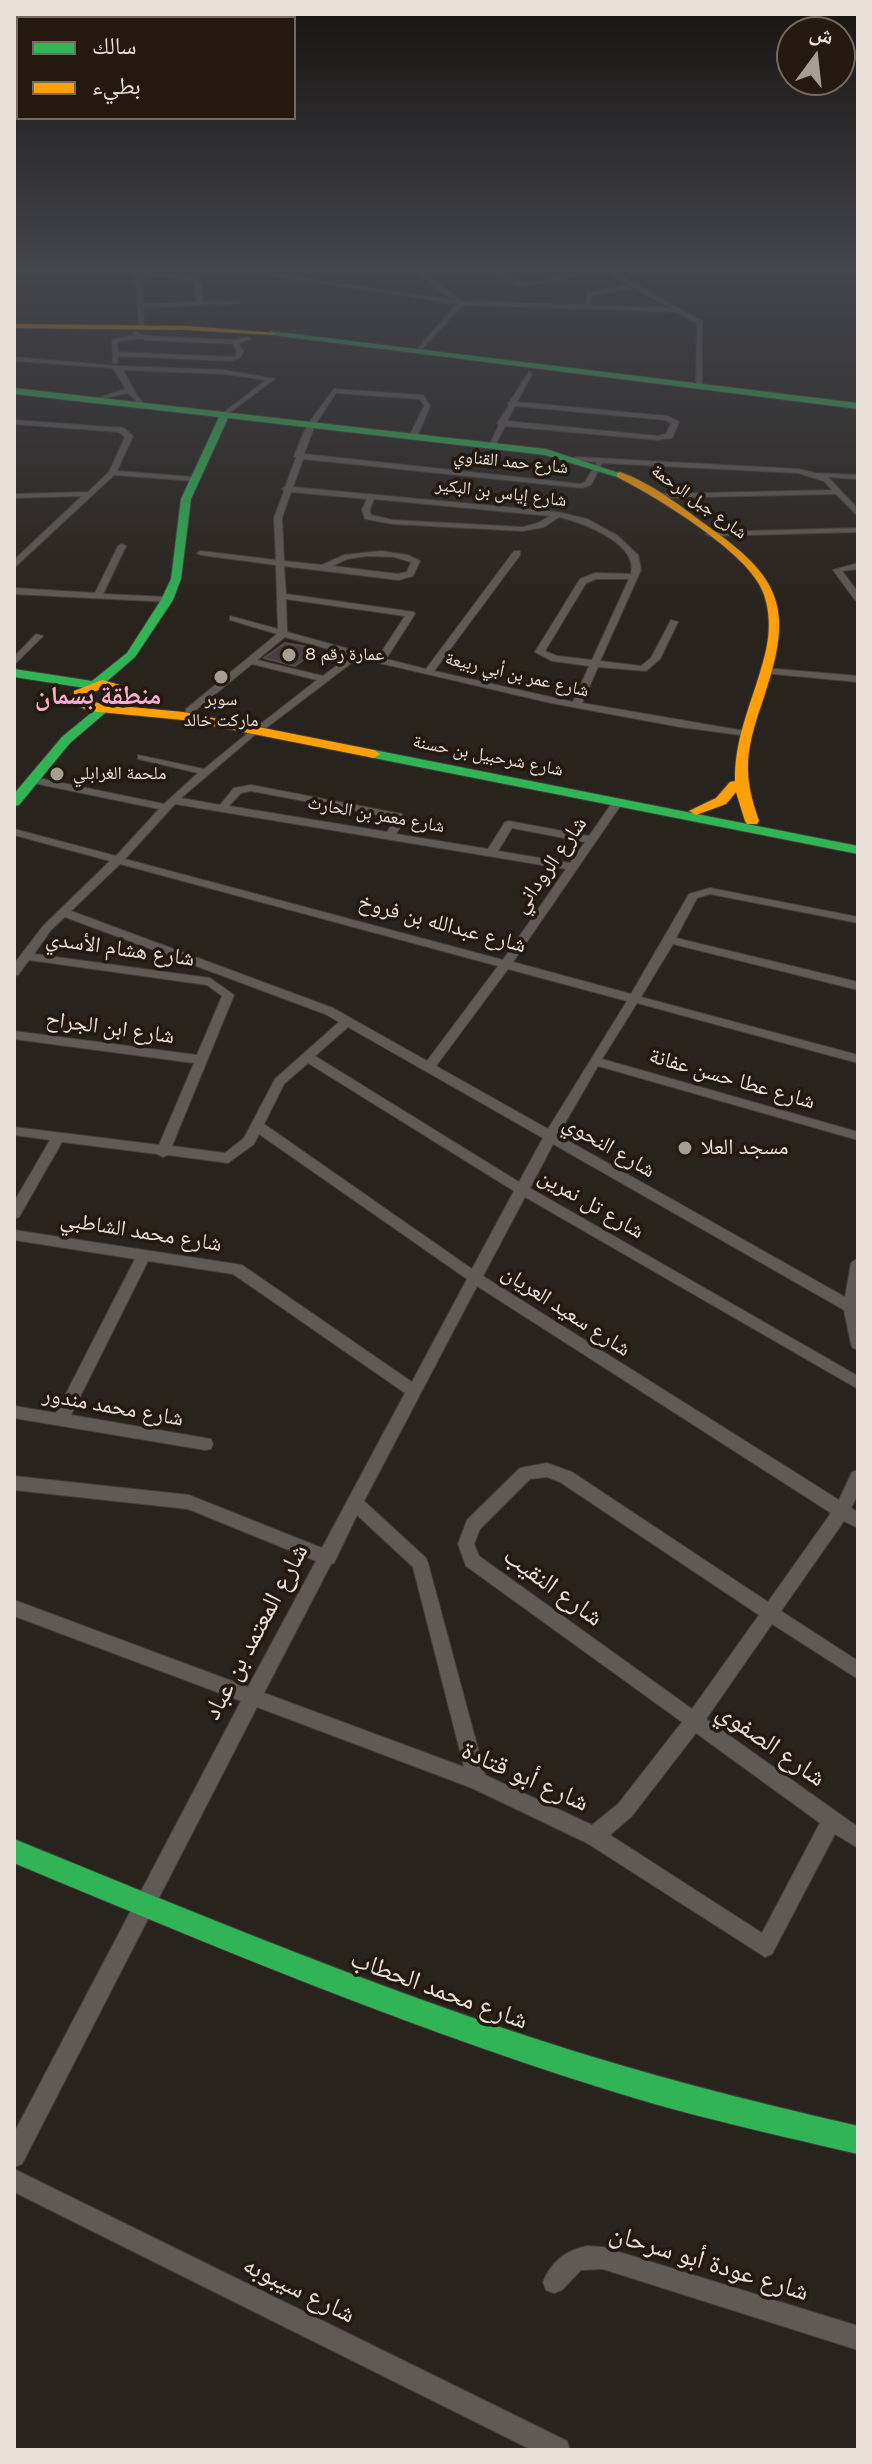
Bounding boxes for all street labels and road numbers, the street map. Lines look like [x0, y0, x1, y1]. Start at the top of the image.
street label: شارع حمد القناوي [453, 445, 569, 479]
street label: شارع جبل الرحمة [647, 460, 751, 544]
street label: شارع إياس بن البكير [434, 474, 568, 512]
street label: شارع عمر بن أبي ربيعة [443, 648, 591, 702]
street label: شارع شرحبيل بن حسنة [411, 731, 565, 781]
street label: شارع معمر بن الحارث [306, 792, 446, 838]
street label: شارع الروداني [507, 812, 593, 918]
street label: شارع عبدالله بن فروخ [355, 889, 529, 959]
street label: شارع هشام الأسدي [44, 925, 196, 973]
street label: شارع ابن الجراح [44, 1006, 176, 1050]
street label: شارع عطا حسن عفانة [646, 1043, 818, 1115]
street label: شارع النحوي [558, 1110, 660, 1184]
street label: شارع تل نمرين [533, 1163, 649, 1245]
street label: شارع محمد الشاطبي [58, 1206, 224, 1258]
street label: شارع سعيد العريان [497, 1259, 635, 1363]
street label: شارع محمد مندور [41, 1382, 185, 1432]
street label: شارع المعتمد بن عباد [197, 1539, 315, 1725]
street label: شارع النقيب [497, 1540, 609, 1634]
street label: شارع الصفوي [710, 1696, 832, 1794]
street label: شارع أبو قتادة [457, 1735, 593, 1819]
street label: شارع محمد الحطاب [346, 1943, 532, 2037]
street label: شارع عودة أبو سرحان [606, 2218, 812, 2308]
street label: شارع سيبوبه [238, 2249, 360, 2331]

